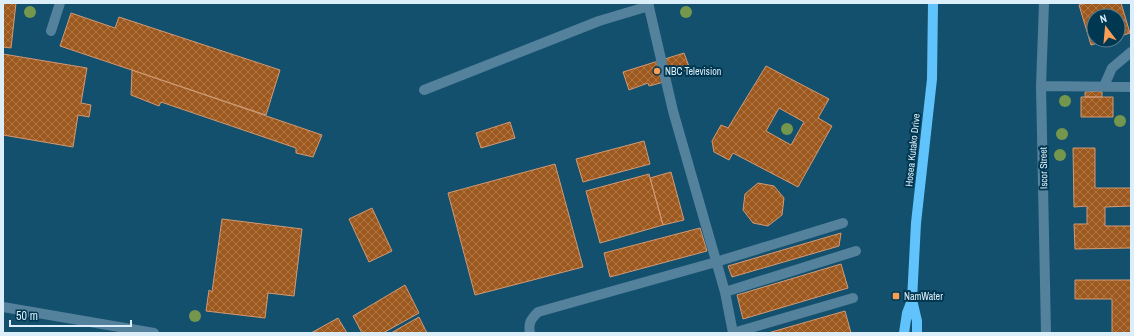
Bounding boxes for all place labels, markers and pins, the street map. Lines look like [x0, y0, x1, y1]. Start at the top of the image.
place label: NBC Television [665, 65, 721, 78]
marker: NBC Television [652, 66, 662, 76]
place label: NamWater [904, 290, 943, 303]
marker: NamWater [891, 291, 901, 301]

